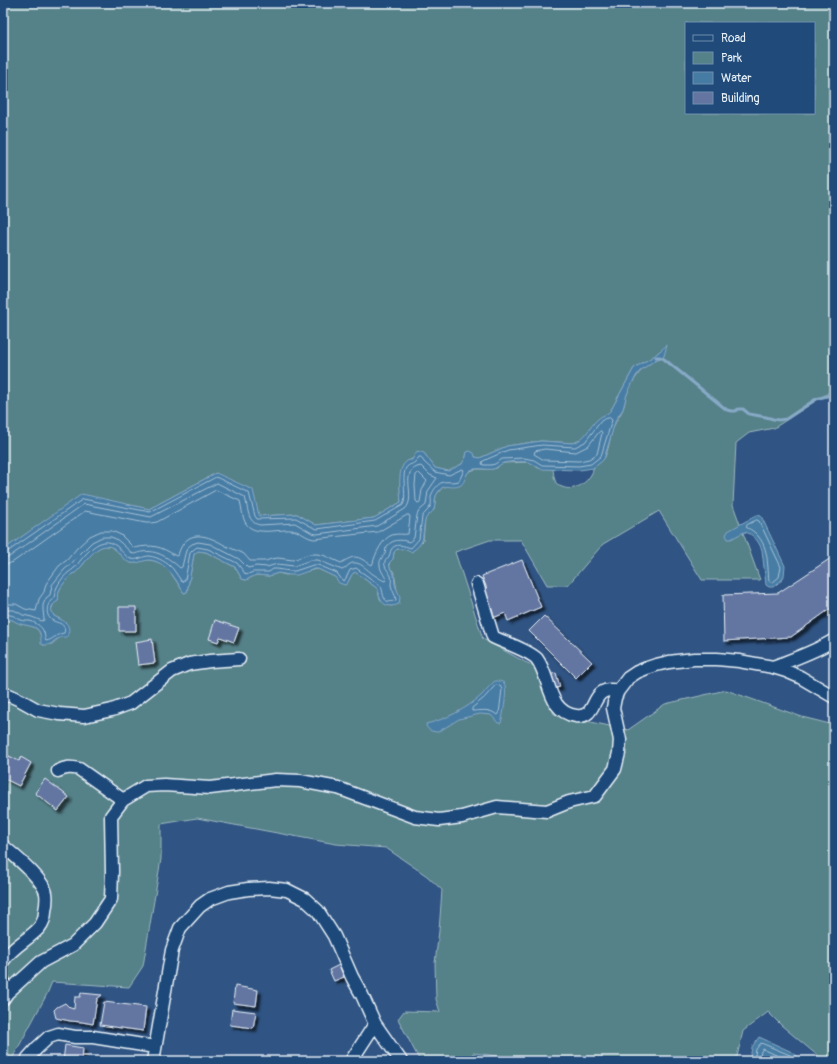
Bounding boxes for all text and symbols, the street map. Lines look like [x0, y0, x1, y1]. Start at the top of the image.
legend [685, 22, 815, 114]
text: Road [721, 31, 746, 46]
text: Park [721, 51, 742, 66]
text: Water [721, 71, 752, 86]
text: Building [721, 91, 760, 106]

